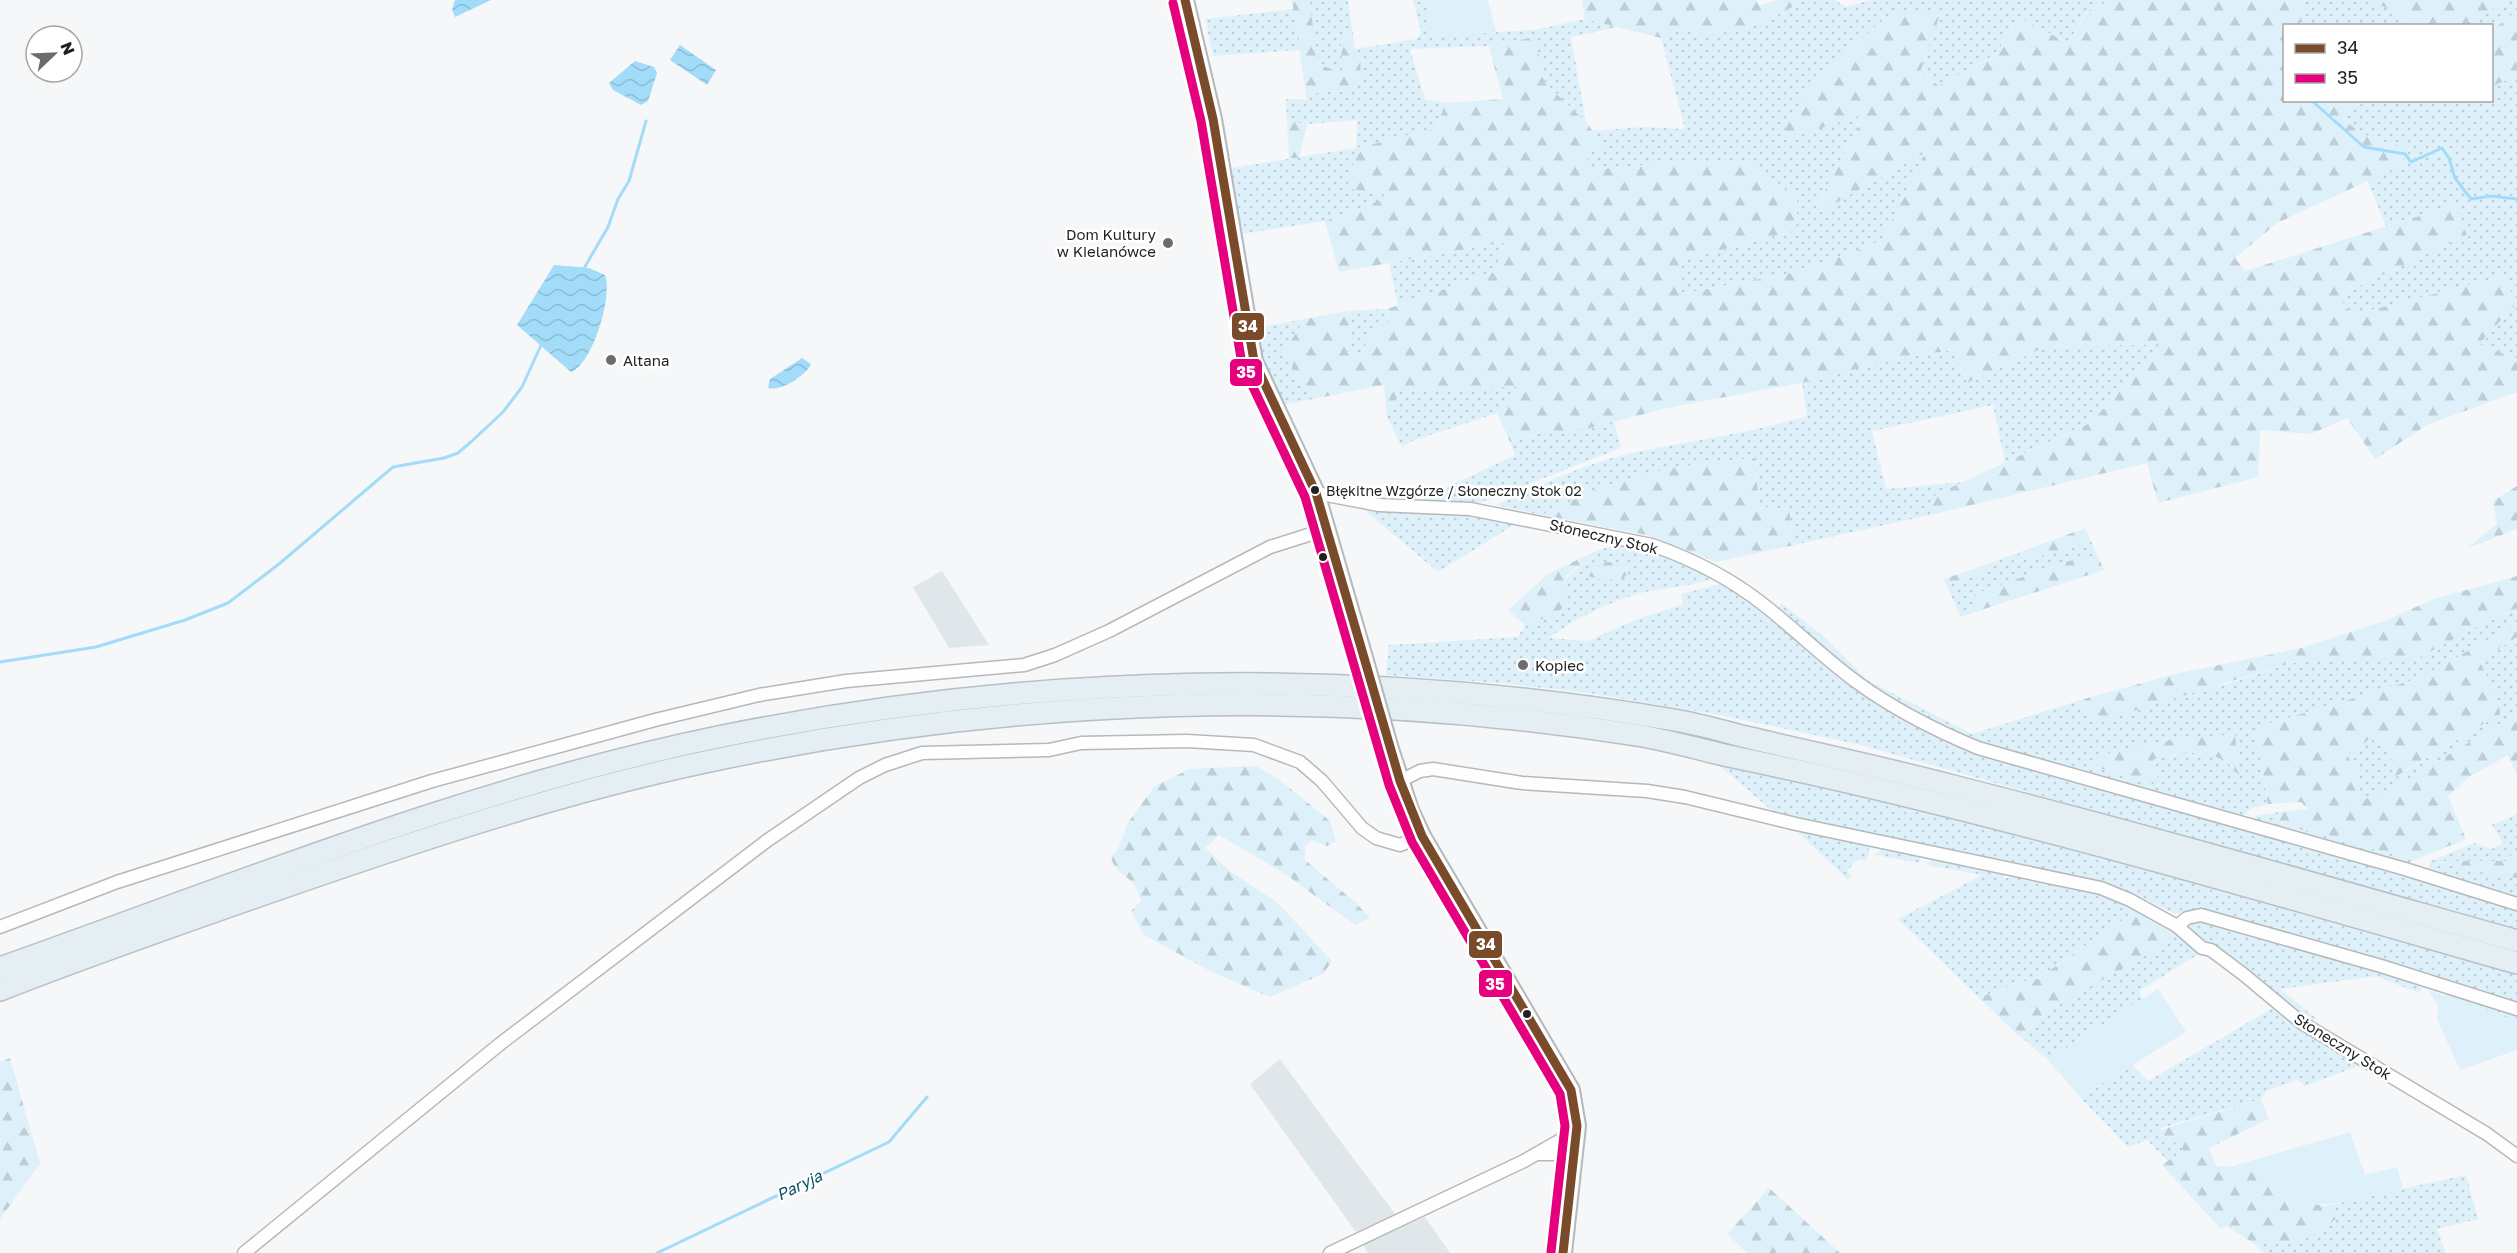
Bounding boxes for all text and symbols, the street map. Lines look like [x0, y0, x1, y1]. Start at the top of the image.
north arrow [24, 24, 84, 84]
legend [2283, 24, 2493, 102]
text: 34 [2337, 36, 2359, 58]
text: N [56, 39, 79, 58]
text: 35 [2337, 66, 2358, 88]
place label: Dom Kultury w Kielanówce [1057, 225, 1157, 260]
marker: Dom Kultury w Kielanówce [1161, 236, 1175, 250]
line badge: 34 [1231, 312, 1265, 341]
text: 34 [1238, 316, 1258, 336]
place label: Altana [623, 351, 669, 369]
marker: Altana [604, 353, 618, 367]
line badge: 35 [1229, 358, 1263, 387]
text: 35 [1236, 362, 1256, 382]
place label: Błękitne Wzgórze / Słoneczny Stok 02 [1326, 482, 1582, 499]
marker: Błękitne Wzgórze / Słoneczny Stok 02 [1309, 484, 1321, 496]
street label: Słoneczny Stok [1548, 515, 1661, 557]
unlabelled marker [1317, 551, 1329, 563]
place label: Kopiec [1535, 656, 1584, 674]
marker: Kopiec [1516, 658, 1530, 672]
line badge: 34 [1468, 930, 1503, 959]
text: 34 [1476, 934, 1496, 954]
line badge: 35 [1478, 969, 1513, 998]
text: 35 [1485, 974, 1505, 994]
unlabelled marker [1521, 1008, 1533, 1020]
street label: Słoneczny Stok [2291, 1009, 2395, 1083]
water label: Paryja [773, 1165, 826, 1205]

